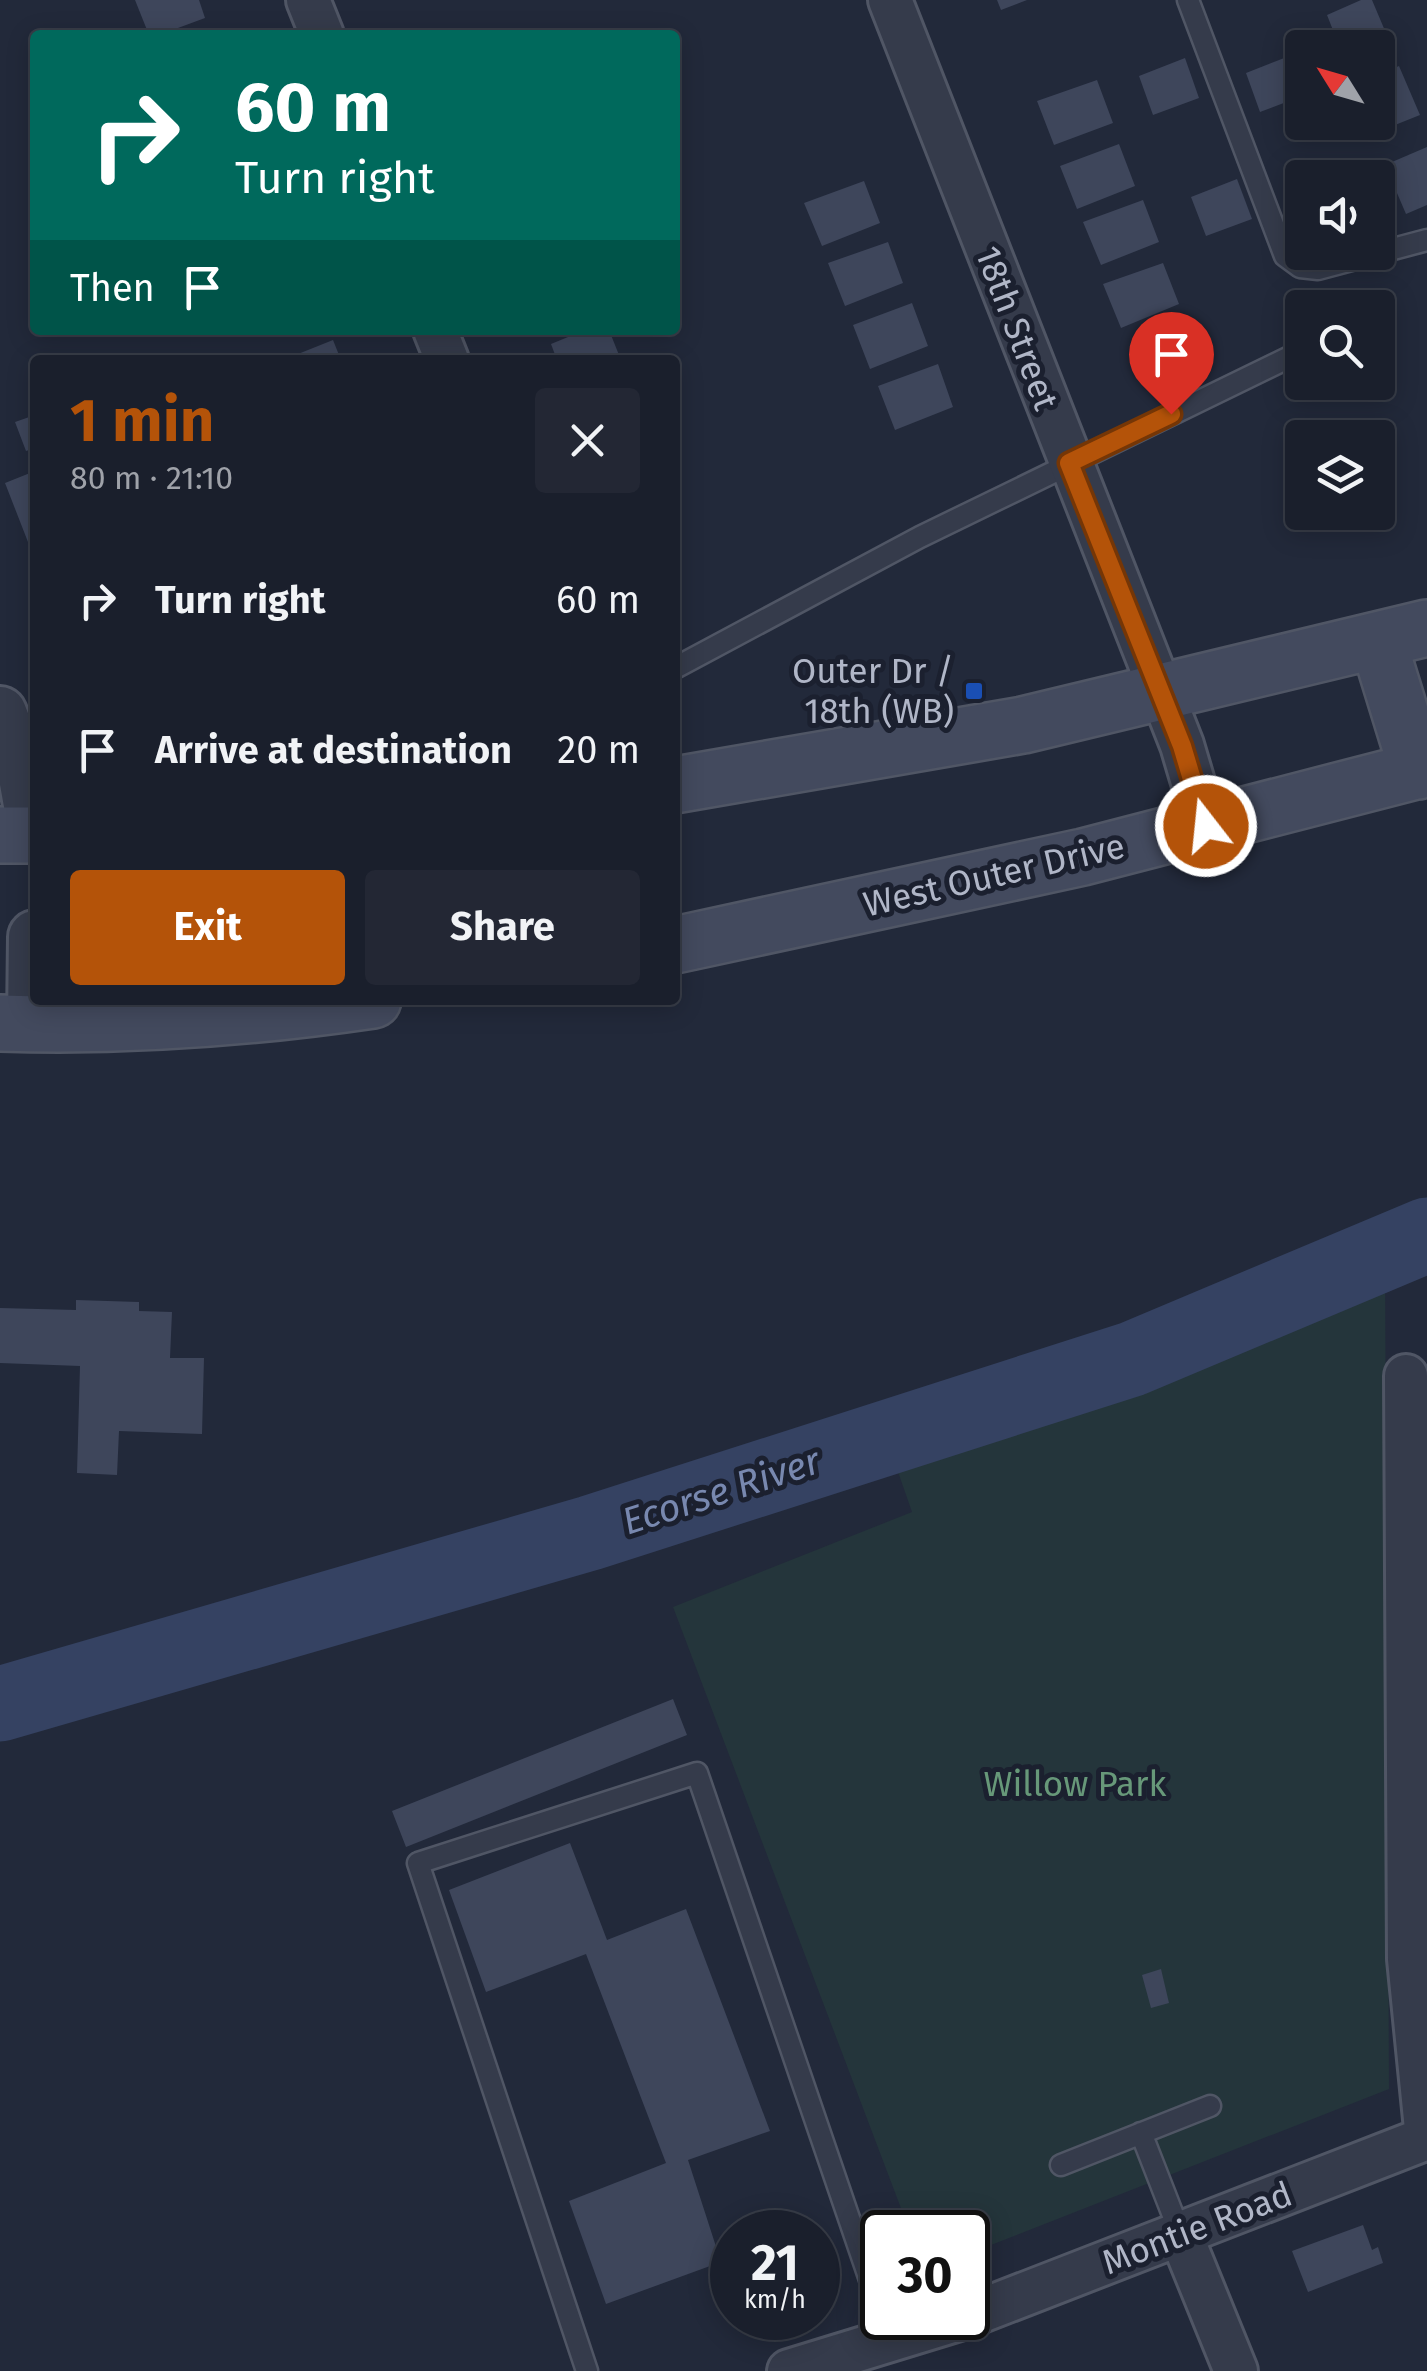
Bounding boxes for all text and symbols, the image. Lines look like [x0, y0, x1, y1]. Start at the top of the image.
north arrow [1285, 30, 1395, 140]
map controls [1285, 30, 1395, 530]
text: 60 m [235, 66, 391, 150]
icon: right [70, 70, 200, 200]
text: Turn right [235, 151, 434, 205]
button: sound [1285, 160, 1395, 270]
street label: 18th Street [967, 240, 1068, 416]
icon: arrive [175, 260, 230, 315]
text: Then [70, 265, 155, 311]
button: search [1285, 290, 1395, 400]
pin [1129, 312, 1214, 415]
icon: arrive [1144, 327, 1199, 382]
text: 1 min [70, 385, 214, 457]
button: close [535, 388, 640, 493]
button: layers [1285, 420, 1395, 530]
text: 80 m · 21:10 [70, 459, 233, 497]
icon: right [70, 573, 125, 628]
text: Turn right [155, 577, 325, 623]
text: 60 m [556, 577, 640, 623]
place label: Outer Dr / 18th (WB) [792, 650, 954, 732]
marker: Outer Dr / 18th (WB) [963, 680, 985, 702]
icon: arrive [70, 723, 125, 778]
text: Arrive at destination [155, 727, 512, 773]
text: 20 m [557, 727, 640, 773]
position arrow [1154, 774, 1258, 878]
street label: West Outer Drive [859, 825, 1129, 925]
button: Exit [70, 870, 345, 985]
button: Share [365, 870, 640, 985]
water label: Ecorse River [616, 1437, 827, 1545]
park label: Willow Park [984, 1763, 1166, 1805]
street label: Montie Road [1096, 2173, 1298, 2283]
speed limit sign: 30 [860, 2210, 990, 2340]
text: 21 [751, 2233, 799, 2293]
text: km/h [744, 2285, 806, 2315]

